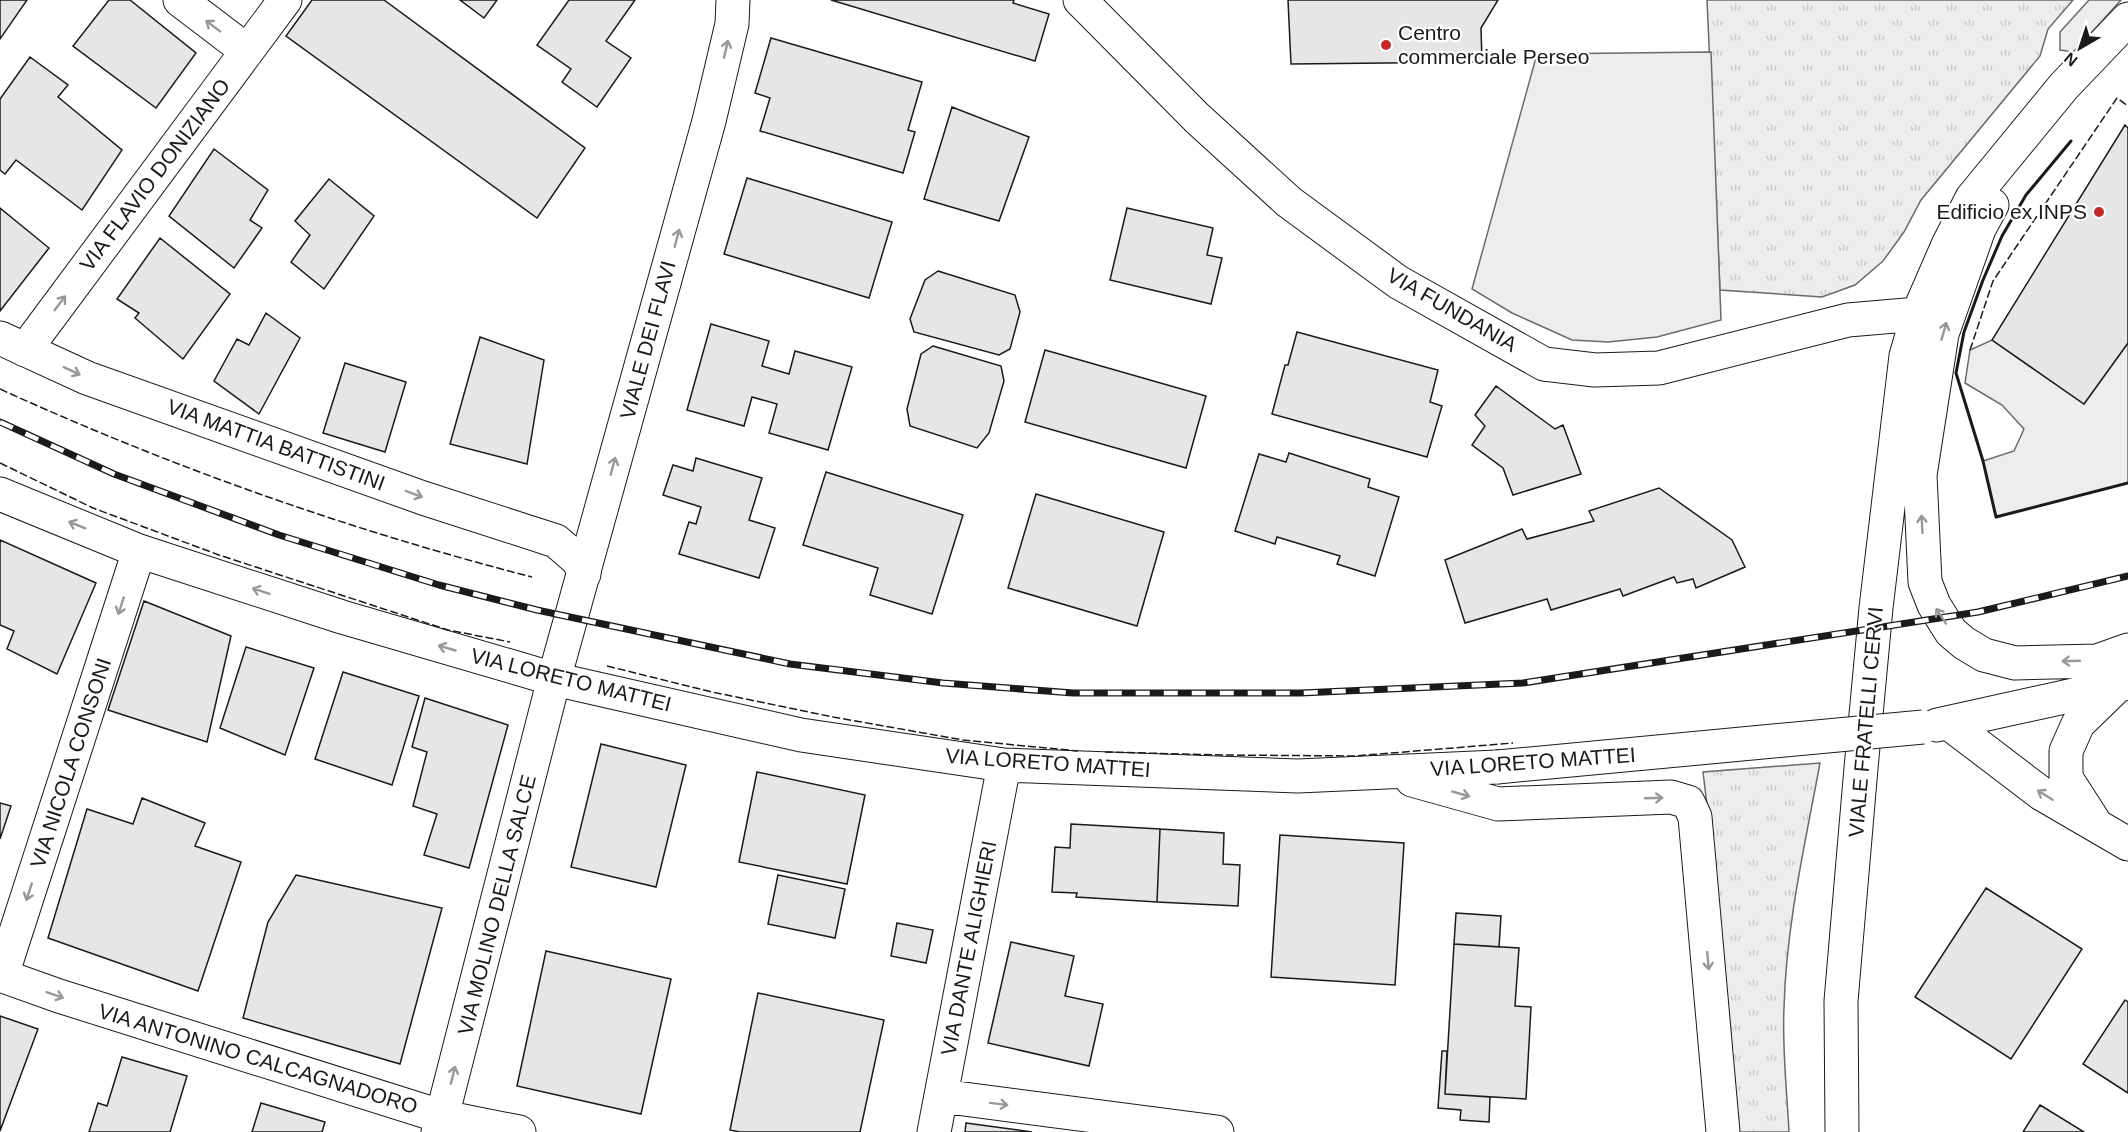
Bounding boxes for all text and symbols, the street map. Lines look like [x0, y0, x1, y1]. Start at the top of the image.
north arrow [2050, 18, 2110, 78]
one-way arrow [206, 19, 222, 32]
place label: Centro commerciale Perseo [1398, 21, 1589, 68]
marker: Centro commerciale Perseo [1379, 38, 1393, 52]
one-way arrow [720, 40, 732, 59]
text: N [2061, 49, 2081, 70]
street label: VIA FLAVIO DONIZIANO [75, 74, 234, 275]
place label: Edificio ex INPS [1936, 200, 2087, 223]
marker: Edificio ex INPS [2092, 205, 2106, 219]
one-way arrow [671, 229, 683, 248]
street label: VIALE DEI FLAVI [615, 258, 680, 422]
street label: VIA FUNDANIA [1383, 263, 1521, 356]
one-way arrow [54, 295, 67, 311]
one-way arrow [1939, 322, 1950, 341]
one-way arrow [63, 366, 81, 378]
street label: VIA MATTIA BATTISTINI [164, 394, 388, 495]
one-way arrow [608, 457, 619, 476]
one-way arrow [404, 490, 422, 501]
one-way arrow [1917, 514, 1928, 534]
one-way arrow [69, 519, 87, 530]
one-way arrow [252, 584, 271, 595]
one-way arrow [115, 596, 126, 615]
street label: VIALE FRATELLI CERVI [1844, 606, 1887, 838]
one-way arrow [1934, 607, 1947, 624]
one-way arrow [438, 642, 457, 653]
street label: VIA LORETO MATTEI [469, 643, 674, 716]
street label: VIA NICOLA CONSONI [26, 655, 115, 871]
one-way arrow [2062, 656, 2082, 667]
street label: VIA LORETO MATTEI [1430, 743, 1636, 780]
street label: VIA LORETO MATTEI [945, 744, 1151, 781]
street label: VIA MOLINO DELLA SALCE [453, 772, 540, 1037]
one-way arrow [2037, 788, 2054, 800]
one-way arrow [1451, 789, 1470, 800]
one-way arrow [1644, 792, 1664, 803]
street label: VIA DANTE ALIGHIERI [936, 839, 1001, 1057]
one-way arrow [23, 882, 34, 901]
one-way arrow [1703, 950, 1714, 970]
one-way arrow [45, 990, 64, 1001]
street label: VIA ANTONINO CALCAGNADORO [96, 999, 420, 1118]
one-way arrow [448, 1066, 460, 1085]
one-way arrow [988, 1098, 1008, 1109]

